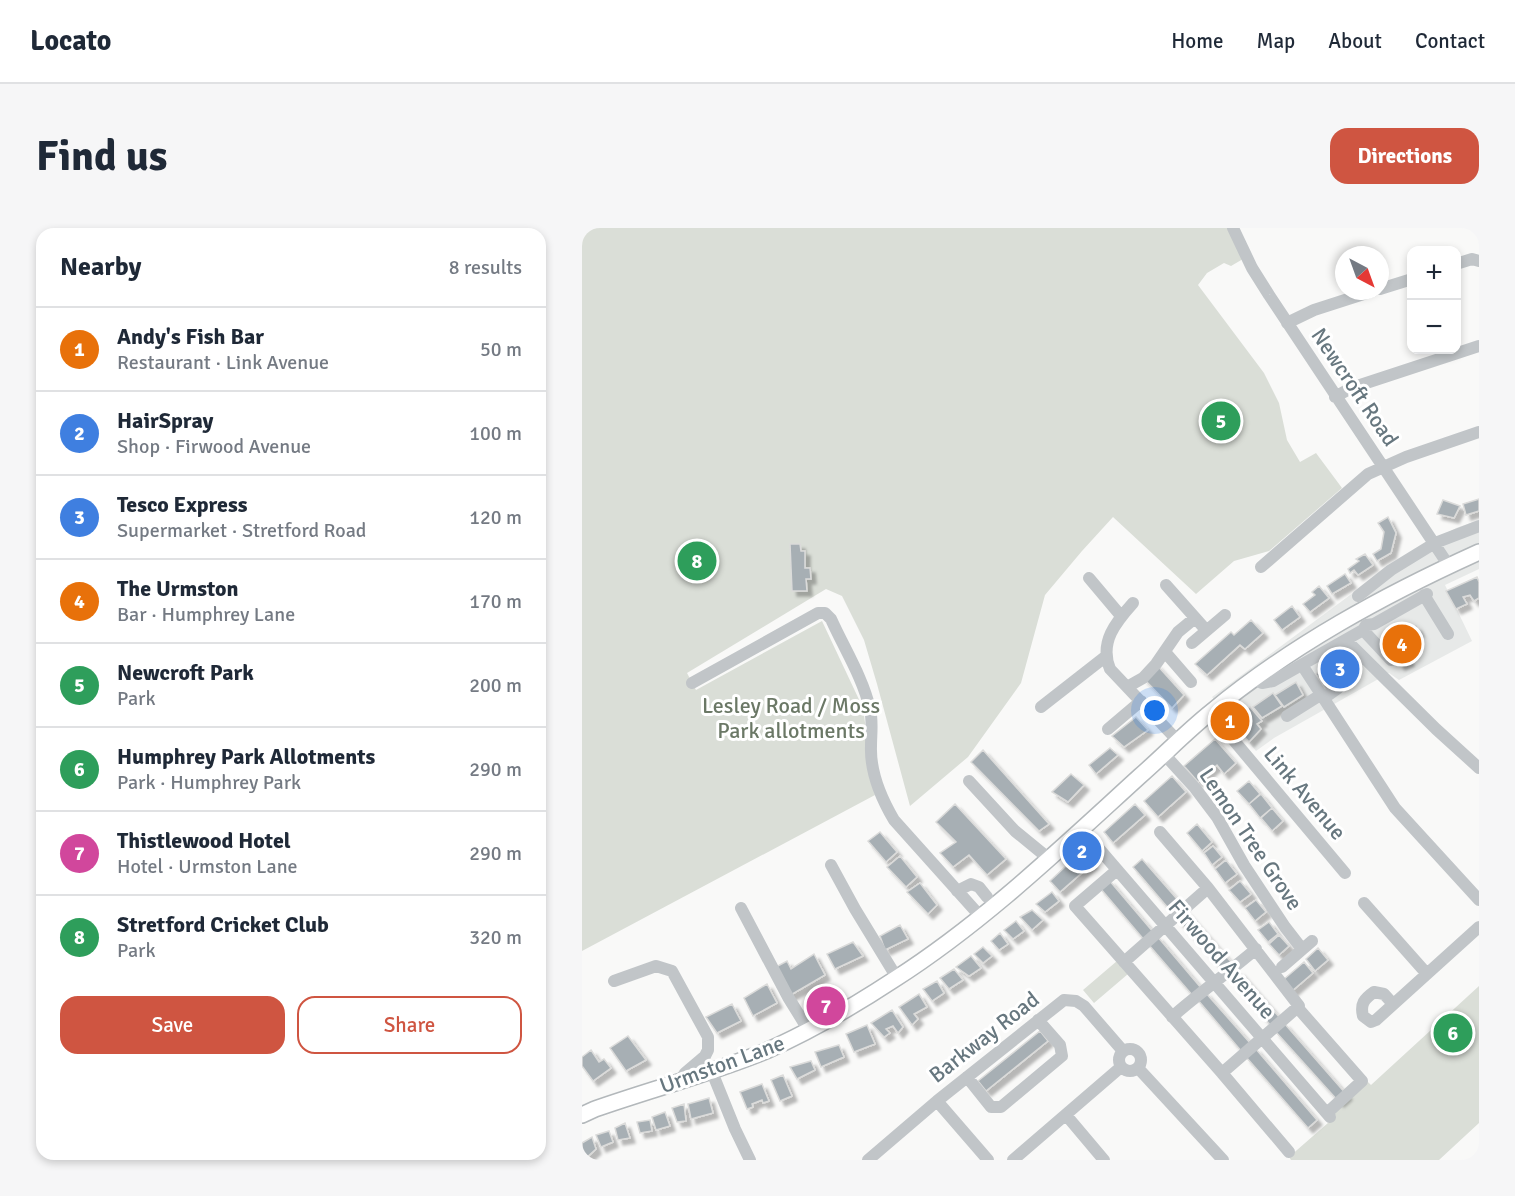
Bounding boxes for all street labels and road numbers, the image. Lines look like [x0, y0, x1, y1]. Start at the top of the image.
street label: Newcroft Road [1306, 323, 1404, 451]
street label: Link Avenue [1258, 741, 1352, 845]
street label: Lemon Tree Grove [1193, 763, 1309, 915]
street label: Firwood Avenue [1163, 894, 1281, 1024]
street label: Barkway Road [924, 986, 1044, 1088]
street label: Urmston Lane [656, 1029, 788, 1099]

